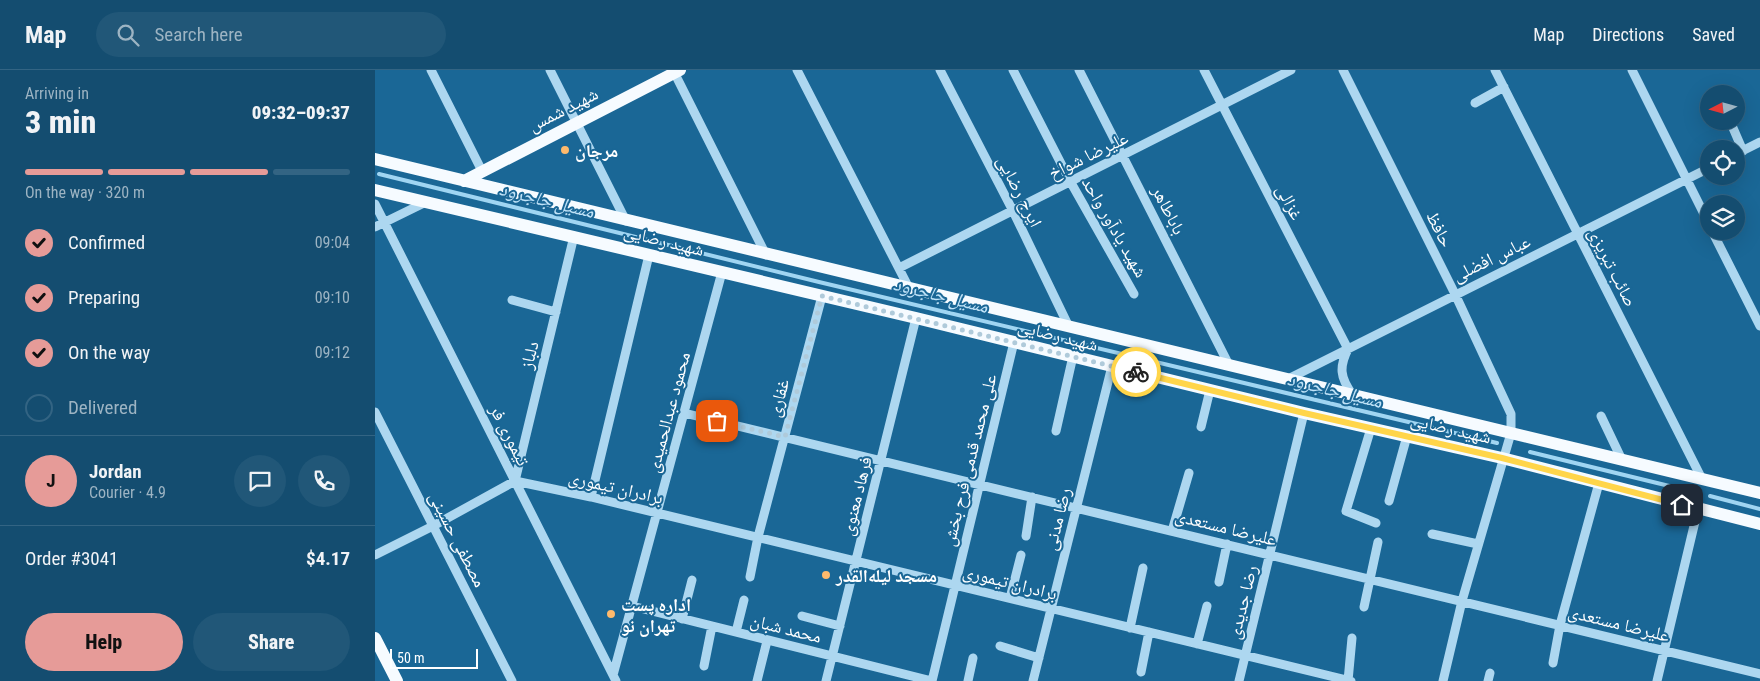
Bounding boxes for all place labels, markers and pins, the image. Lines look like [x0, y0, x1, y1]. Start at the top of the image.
place label: مرجان [575, 140, 618, 162]
marker: مرجان [559, 144, 571, 156]
pin [696, 400, 738, 442]
pin [1661, 484, 1703, 526]
place label: مسجد لیله‌القدر [835, 565, 937, 586]
marker: مسجد لیله‌القدر [820, 569, 832, 581]
place label: اداره پست تهران نو [621, 594, 691, 637]
marker: اداره پست تهران نو [605, 608, 617, 620]

